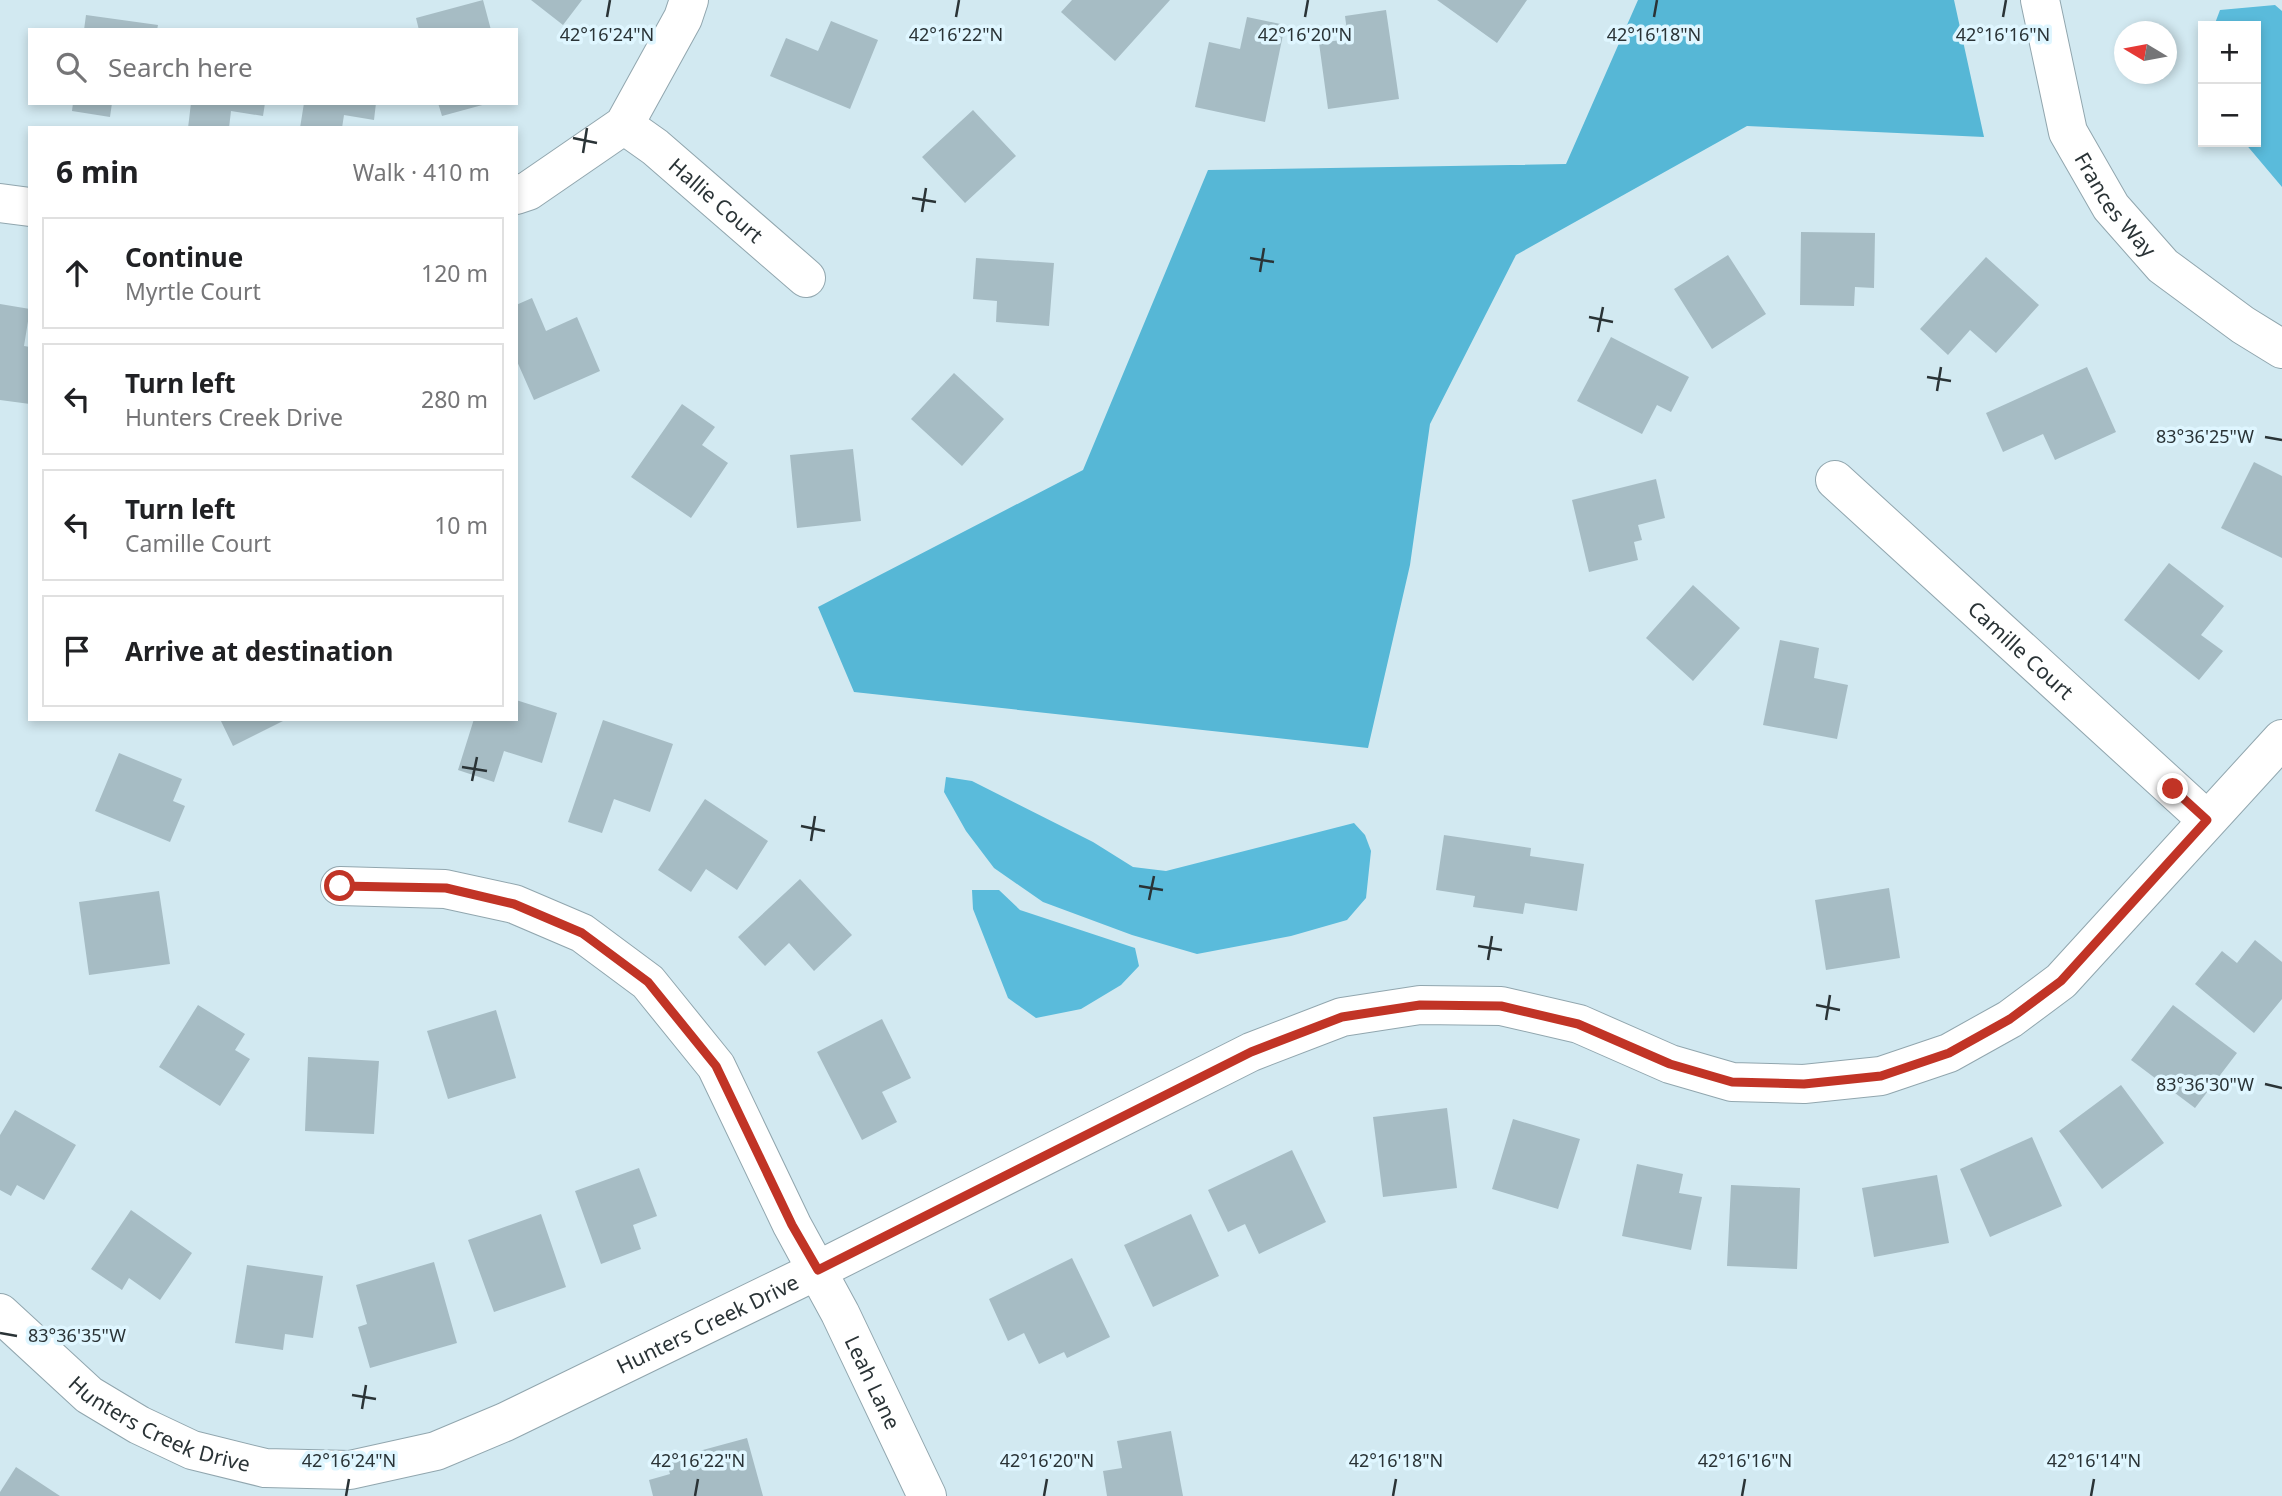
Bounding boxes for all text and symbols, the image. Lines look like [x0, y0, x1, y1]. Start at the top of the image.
north arrow [2114, 21, 2177, 84]
map controls [2198, 21, 2261, 147]
button: + [2198, 21, 2261, 84]
text: 42°16'24"N [560, 22, 654, 46]
text: 42°16'22"N [909, 22, 1003, 46]
text: 42°16'20"N [1258, 22, 1352, 46]
text: 42°16'18"N [1607, 22, 1701, 46]
text: 42°16'16"N [1956, 22, 2050, 46]
search box [28, 28, 518, 105]
icon: search [52, 48, 90, 86]
text: Search here [108, 49, 253, 85]
button: − [2198, 84, 2261, 147]
street label: Frances Way [2069, 147, 2163, 263]
text: 6 min [56, 151, 139, 192]
street label: Hallie Court [663, 151, 770, 249]
text: Walk · 410 m [353, 156, 490, 188]
text: Continue [125, 239, 243, 275]
icon: ahead [58, 254, 96, 292]
text: 120 m [421, 257, 488, 289]
text: Myrtle Court [125, 275, 261, 307]
text: Turn left [125, 365, 236, 401]
icon: left [58, 380, 96, 418]
text: 280 m [421, 383, 488, 415]
text: Hunters Creek Drive [125, 401, 343, 433]
text: 83°36'25"W [2156, 424, 2254, 448]
text: Turn left [125, 491, 236, 527]
icon: left [58, 506, 96, 544]
text: 10 m [434, 509, 488, 541]
text: Camille Court [125, 527, 271, 559]
street label: Camille Court [1962, 595, 2080, 706]
icon: arrive [58, 632, 96, 670]
text: Arrive at destination [125, 633, 394, 669]
route end [2157, 773, 2188, 804]
route start [324, 870, 355, 901]
text: 83°36'30"W [2156, 1072, 2254, 1096]
street label: Hunters Creek Drive [612, 1268, 803, 1380]
text: 83°36'35"W [28, 1323, 126, 1347]
street label: Leah Lane [839, 1331, 907, 1434]
street label: Hunters Creek Drive [63, 1369, 253, 1478]
text: 42°16'24"N [302, 1448, 396, 1472]
text: 42°16'22"N [651, 1448, 745, 1472]
text: 42°16'20"N [1000, 1448, 1094, 1472]
text: 42°16'18"N [1349, 1448, 1443, 1472]
text: 42°16'16"N [1698, 1448, 1792, 1472]
text: 42°16'14"N [2047, 1448, 2141, 1472]

